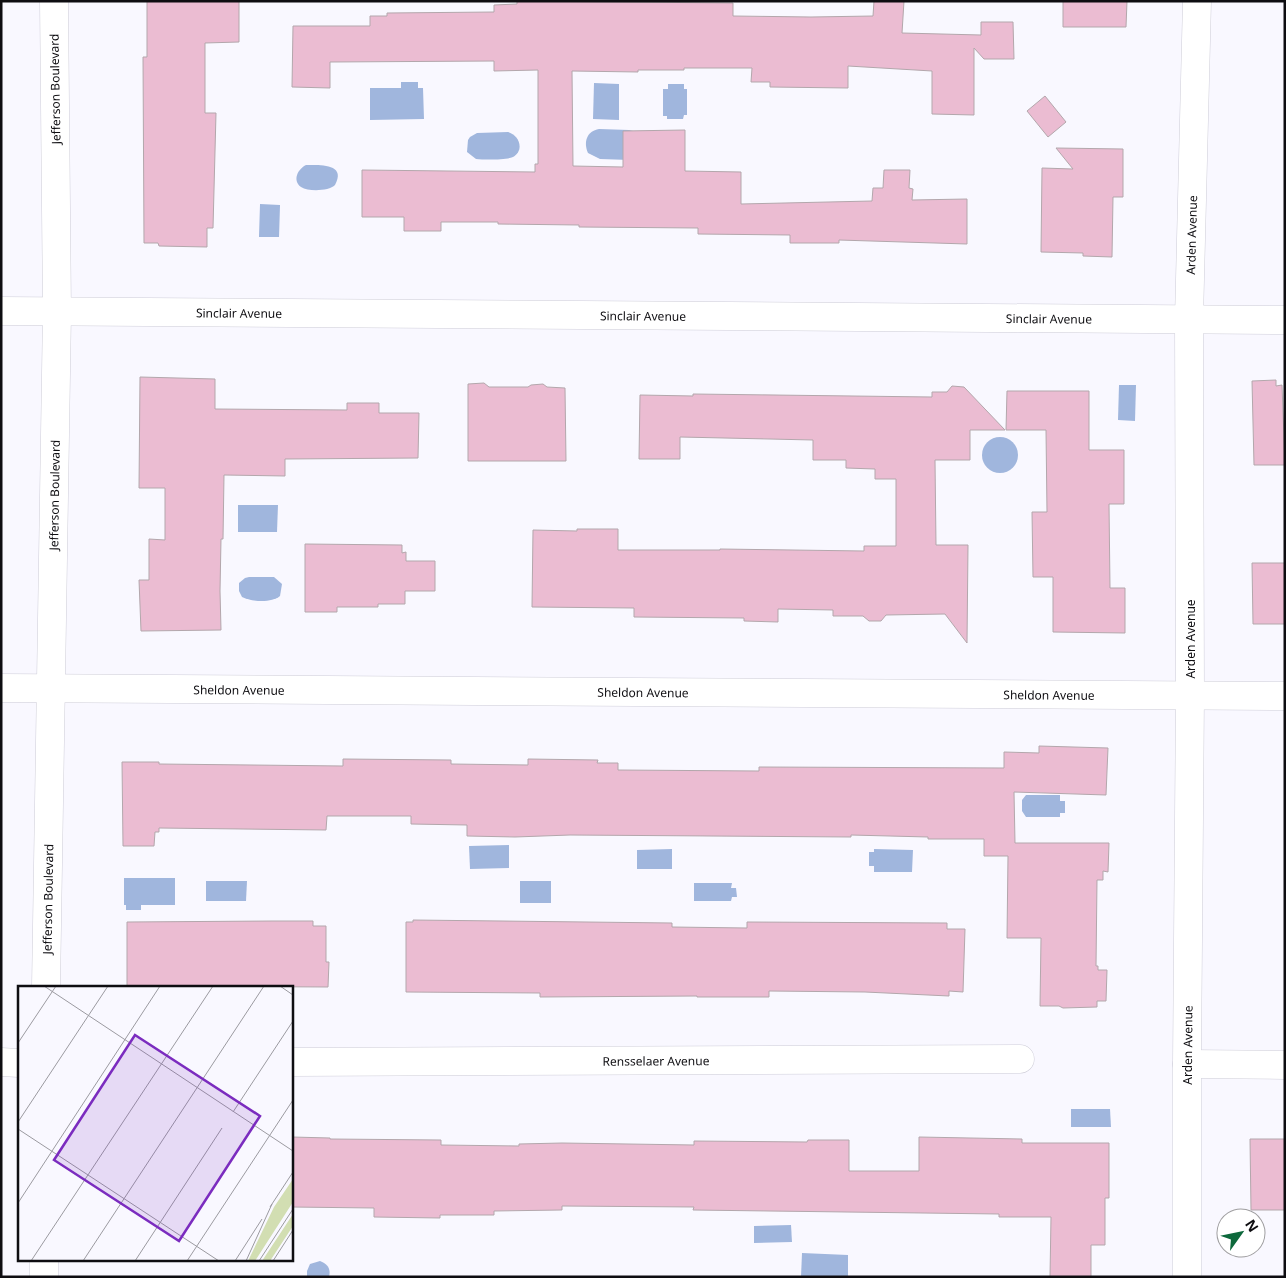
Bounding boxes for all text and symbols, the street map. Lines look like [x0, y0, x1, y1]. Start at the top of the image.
street label: Jefferson Boulevard [46, 34, 64, 145]
street label: Arden Avenue [1182, 195, 1201, 275]
street label: Sinclair Avenue [196, 304, 282, 321]
street label: Sinclair Avenue [600, 307, 686, 324]
street label: Sinclair Avenue [1006, 310, 1092, 327]
street label: Jefferson Boulevard [45, 440, 63, 552]
street label: Arden Avenue [1182, 599, 1199, 679]
street label: Sheldon Avenue [193, 681, 285, 698]
street label: Sheldon Avenue [597, 683, 689, 701]
street label: Sheldon Avenue [1003, 686, 1095, 703]
street label: Jefferson Boulevard [38, 844, 57, 956]
inset map [18, 986, 292, 1260]
street label: Arden Avenue [1178, 1005, 1196, 1085]
street label: Rensselaer Avenue [603, 1052, 710, 1069]
north arrow [1216, 1208, 1266, 1258]
text: N [1241, 1216, 1263, 1236]

